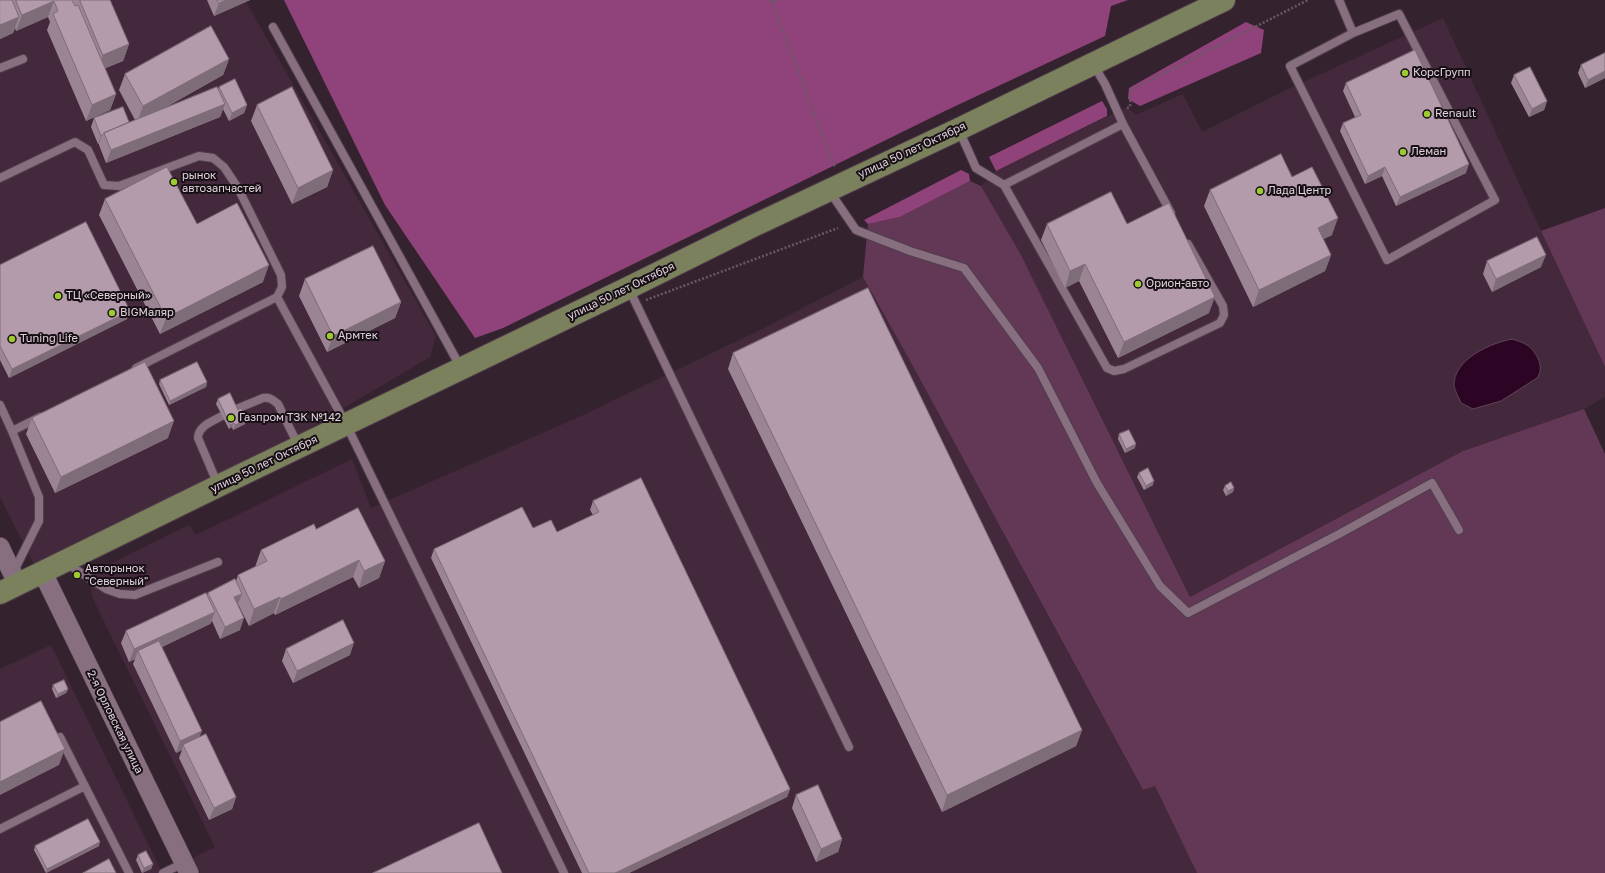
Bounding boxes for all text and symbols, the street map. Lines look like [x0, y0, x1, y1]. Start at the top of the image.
place label: КорсГрупп [1413, 66, 1471, 80]
marker: КорсГрупп [1400, 68, 1410, 78]
place label: Renault [1435, 107, 1476, 121]
marker: Renault [1422, 109, 1432, 119]
street label: улица 50 лет Октября [856, 119, 968, 181]
place label: Леман [1411, 145, 1446, 159]
marker: Леман [1398, 147, 1408, 157]
place label: рынок автозапчастей [182, 169, 261, 195]
marker: рынок автозапчастей [169, 177, 179, 187]
place label: Лада Центр [1268, 184, 1331, 198]
marker: Лада Центр [1255, 186, 1265, 196]
street label: улица 50 лет Октября [565, 259, 677, 323]
place label: Орион-авто [1146, 277, 1209, 291]
marker: Орион-авто [1133, 279, 1143, 289]
place label: ТЦ «Северный» [66, 289, 151, 303]
marker: ТЦ «Северный» [53, 291, 63, 301]
place label: BIGМаляр [120, 306, 174, 320]
marker: BIGМаляр [107, 308, 117, 318]
place label: Армтек [338, 329, 378, 343]
marker: Армтек [325, 331, 335, 341]
place label: Tuning Life [20, 332, 78, 346]
marker: Tuning Life [7, 334, 17, 344]
place label: Газпром ТЗК №142 [239, 411, 341, 425]
marker: Газпром ТЗК №142 [226, 413, 236, 423]
street label: улица 50 лет Октября [208, 432, 320, 496]
place label: Авторынок "Северный" [85, 562, 148, 588]
marker: Авторынок "Северный" [72, 570, 82, 580]
street label: 2-я Орловская улица [84, 668, 146, 776]

